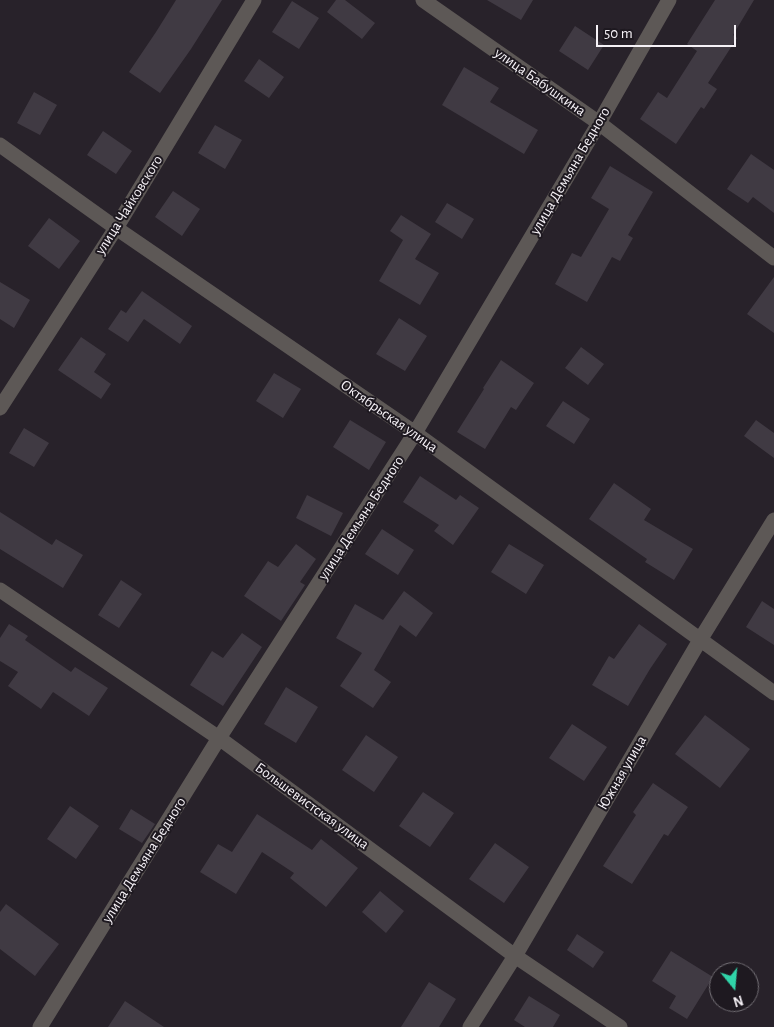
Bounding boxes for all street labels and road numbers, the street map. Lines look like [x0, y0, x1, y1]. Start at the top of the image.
street label: улица Бабушкина [491, 44, 589, 120]
street label: улица Демьяна Бедного [526, 104, 614, 238]
street label: улица Чайковского [91, 152, 167, 258]
street label: Октябрьская улица [337, 376, 441, 456]
street label: улица Демьяна Бедного [314, 453, 408, 583]
street label: Южная улица [594, 733, 650, 813]
street label: Большевистская улица [251, 759, 373, 853]
street label: улица Демьяна Бедного [98, 794, 190, 926]

